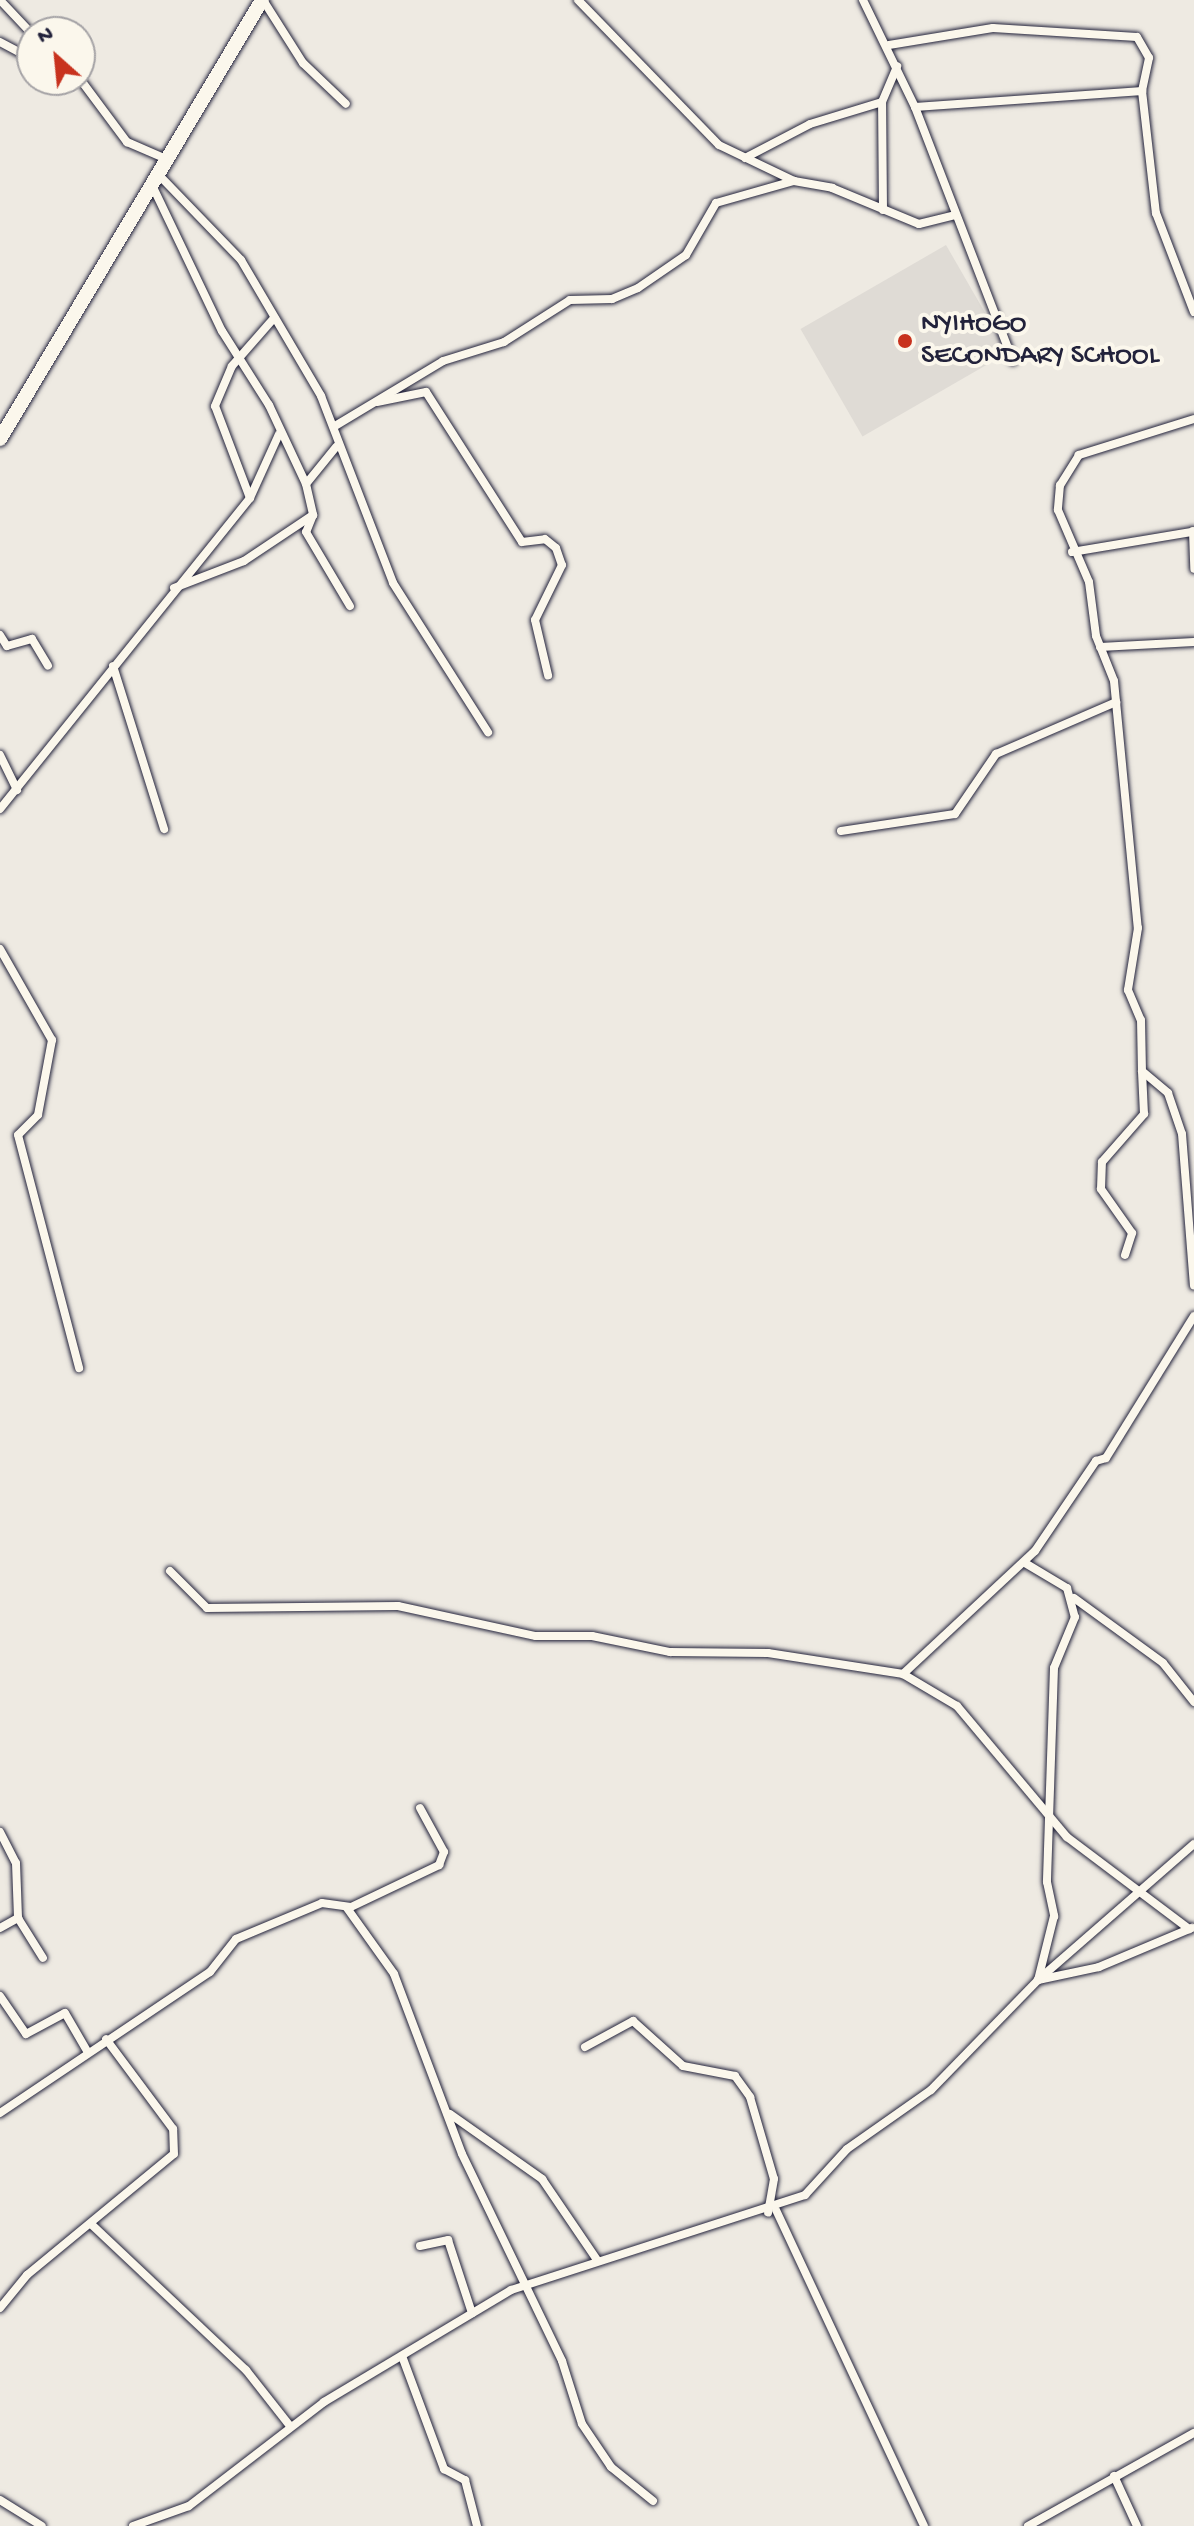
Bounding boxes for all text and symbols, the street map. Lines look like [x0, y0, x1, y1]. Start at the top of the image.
north arrow [16, 16, 96, 96]
text: N [34, 22, 58, 51]
place label: NYIHOGO SECONDARY SCHOOL [921, 308, 1159, 374]
marker: NYIHOGO SECONDARY SCHOOL [896, 332, 914, 350]

